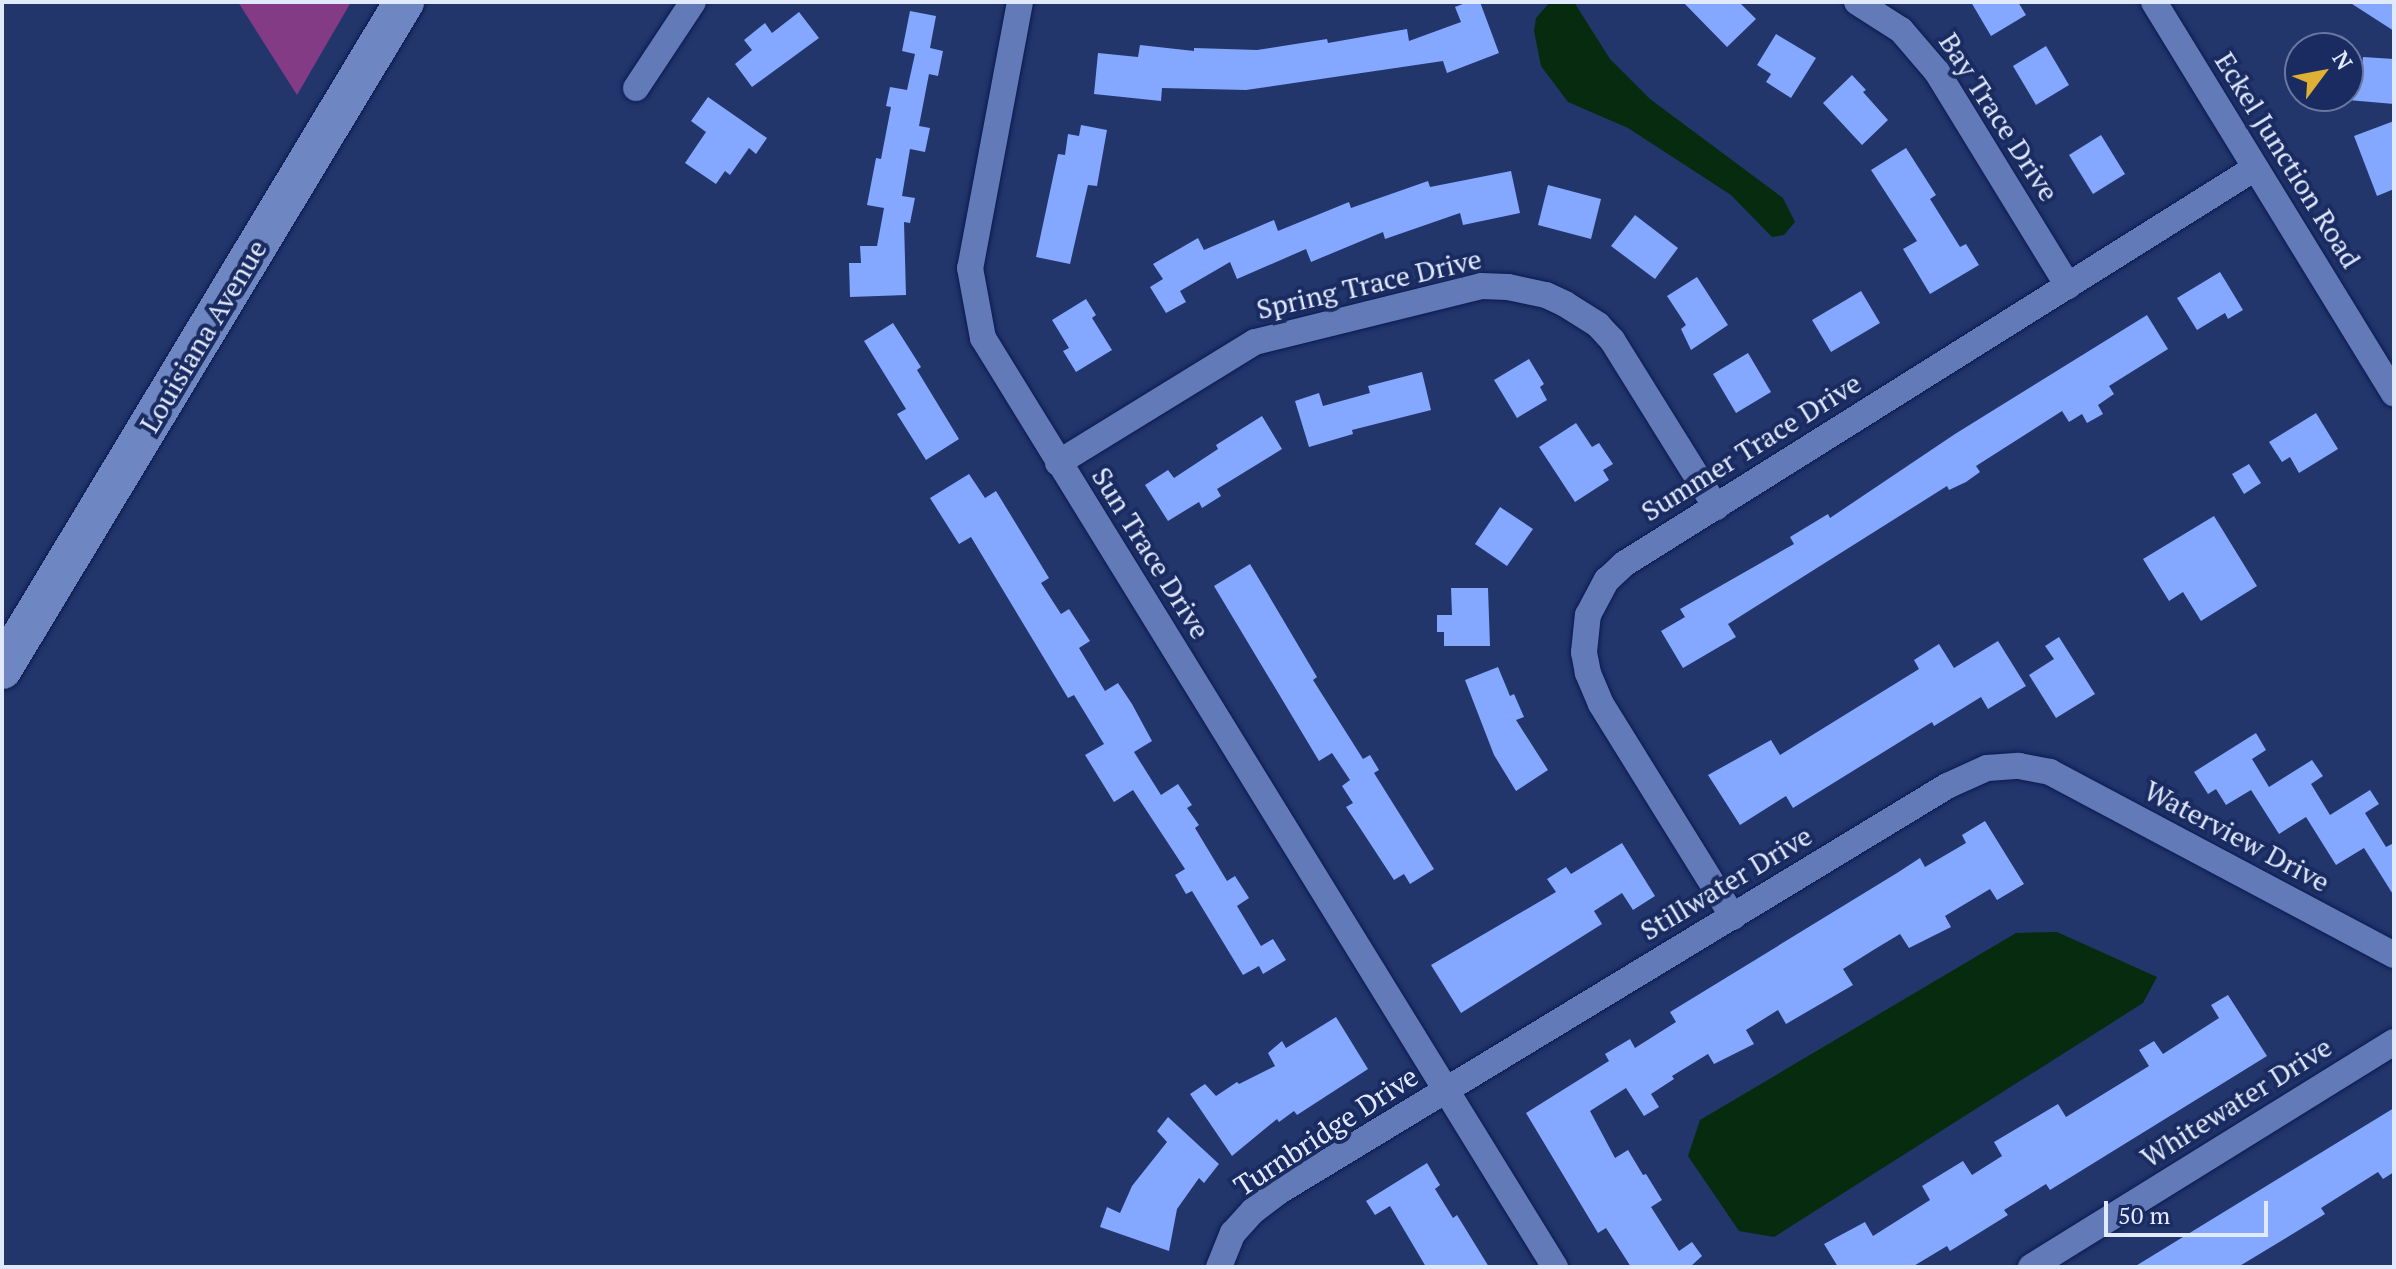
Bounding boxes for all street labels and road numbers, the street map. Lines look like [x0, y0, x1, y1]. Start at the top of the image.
street label: Bay Trace Drive [1932, 27, 2066, 207]
street label: Eckel Junction Road [2208, 46, 2368, 274]
street label: Louisiana Avenue [132, 233, 274, 439]
street label: Spring Trace Drive [1253, 242, 1485, 326]
street label: Summer Trace Drive [1635, 366, 1867, 528]
street label: Sun Trace Drive [1085, 461, 1217, 645]
street label: Waterview Drive [2139, 773, 2335, 899]
street label: Stillwater Drive [1634, 819, 1818, 947]
street label: Whitewater Drive [2134, 1030, 2338, 1174]
street label: Turnbridge Drive [1228, 1059, 1424, 1203]

